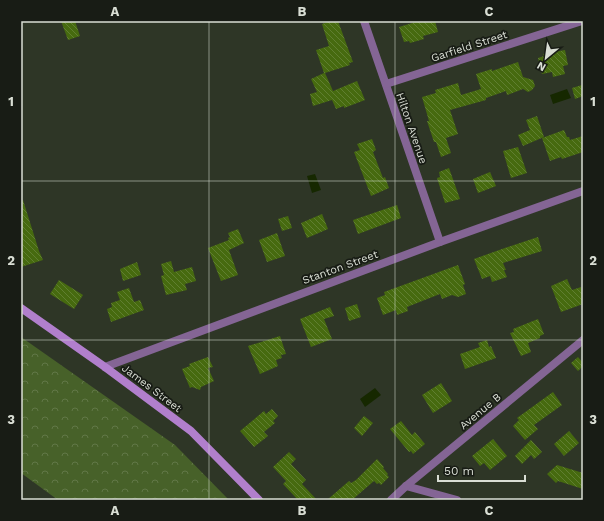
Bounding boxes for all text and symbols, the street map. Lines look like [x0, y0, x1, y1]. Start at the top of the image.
text: A [111, 4, 120, 19]
text: B [298, 4, 307, 19]
text: C [485, 4, 494, 19]
street label: Garfield Street [429, 28, 509, 65]
north arrow [526, 38, 566, 78]
text: N [535, 59, 548, 74]
street label: Hilton Avenue [393, 91, 430, 165]
text: 1 [8, 94, 14, 109]
text: 1 [590, 94, 596, 109]
street label: Stanton Street [301, 248, 380, 287]
text: 2 [7, 253, 15, 268]
text: 2 [589, 253, 597, 268]
street label: James Street [119, 362, 185, 415]
street label: Avenue B [457, 390, 504, 432]
text: 3 [7, 412, 15, 427]
text: 3 [589, 412, 597, 427]
scale bar [438, 457, 525, 483]
text: 50 m [444, 464, 474, 478]
text: A [111, 503, 120, 518]
text: B [298, 503, 307, 518]
text: C [485, 503, 494, 518]

